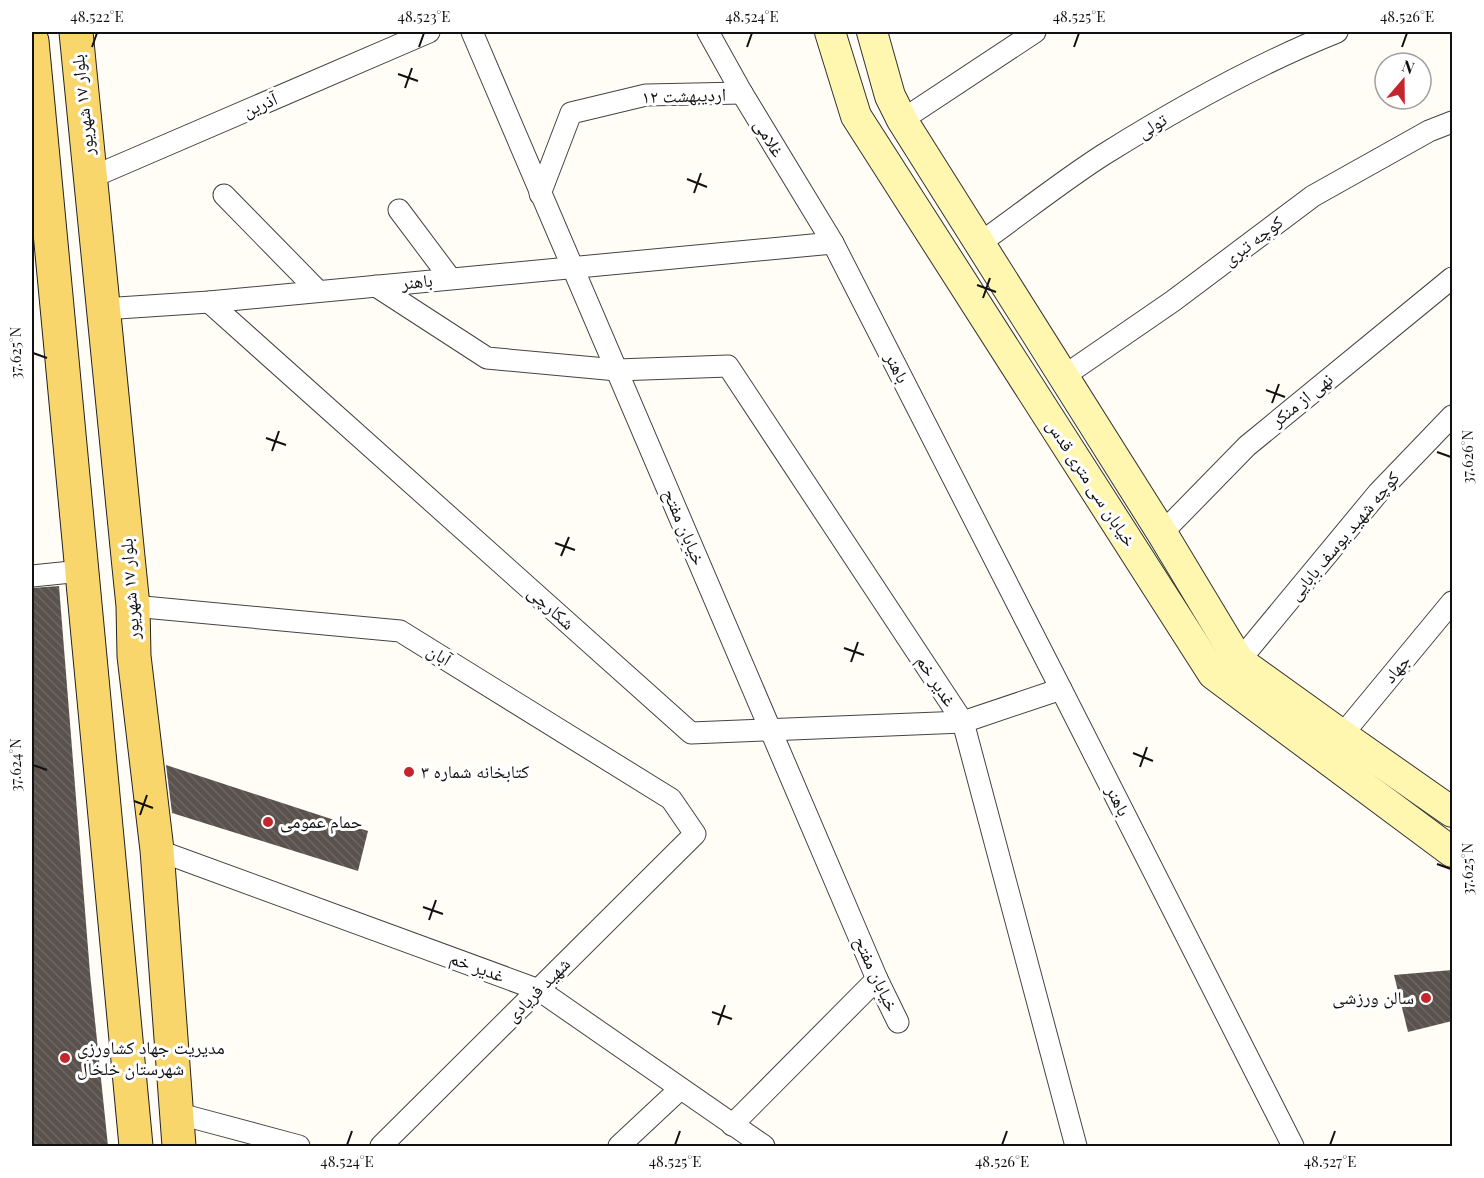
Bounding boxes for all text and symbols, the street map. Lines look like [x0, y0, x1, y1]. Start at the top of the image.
text: 48.522°E [70, 6, 124, 26]
text: 48.523°E [398, 6, 450, 26]
text: 48.524°E [725, 6, 779, 26]
text: 48.525°E [1053, 6, 1105, 26]
text: 48.526°E [1380, 6, 1434, 26]
north arrow [1373, 51, 1433, 111]
street label: بلوار ١٧ شهریور [65, 53, 99, 158]
text: N [1399, 55, 1418, 78]
street label: ۱۲ اردیبهشت [641, 82, 726, 108]
street label: آذرین [239, 86, 281, 122]
street label: تولی [1132, 107, 1171, 143]
street label: غلامی [749, 114, 791, 161]
street label: کوچه تبری [1217, 209, 1288, 271]
street label: باهنر [399, 267, 434, 295]
text: 37.625°N [5, 326, 25, 379]
street label: باهنر [880, 347, 916, 387]
street label: نهی از منکر [1265, 367, 1337, 432]
street label: خیابان سی متری قدس [1042, 414, 1142, 551]
text: 37.626°N [1457, 429, 1477, 484]
street label: کوچه شهید یوسف بابایی [1282, 465, 1405, 605]
street label: خیابان مفتح [657, 485, 712, 569]
street label: بلوار ١٧ شهریور [113, 537, 145, 642]
street label: شکارچی [523, 580, 580, 635]
street label: آبان [423, 638, 457, 671]
street label: جهاد [1377, 649, 1415, 688]
street label: غدیر خم [911, 650, 962, 711]
text: 37.624°N [5, 738, 25, 792]
place label: کتابخانه شماره ۳ [421, 759, 530, 783]
marker: کتابخانه شماره ۳ [402, 765, 416, 779]
street label: باهنر [1101, 780, 1137, 820]
place label: حمام عمومی [280, 809, 362, 834]
marker: حمام عمومی [261, 815, 275, 829]
text: 37.625°N [1457, 842, 1477, 895]
street label: خیابان مفتح [848, 932, 905, 1016]
street label: غدیر خم [446, 945, 508, 988]
street label: شهید فریادی [500, 952, 575, 1027]
place label: سالن ورزشی [1332, 985, 1414, 1009]
marker: سالن ورزشی [1419, 991, 1433, 1005]
place label: مدیریت جهاد کشاورزی شهرستان خلخال [77, 1035, 225, 1080]
marker: مدیریت جهاد کشاورزی شهرستان خلخال [58, 1051, 72, 1065]
text: 48.524°E [320, 1151, 374, 1171]
text: 48.525°E [649, 1151, 701, 1171]
text: 48.526°E [975, 1151, 1029, 1171]
text: 48.527°E [1304, 1151, 1356, 1171]

